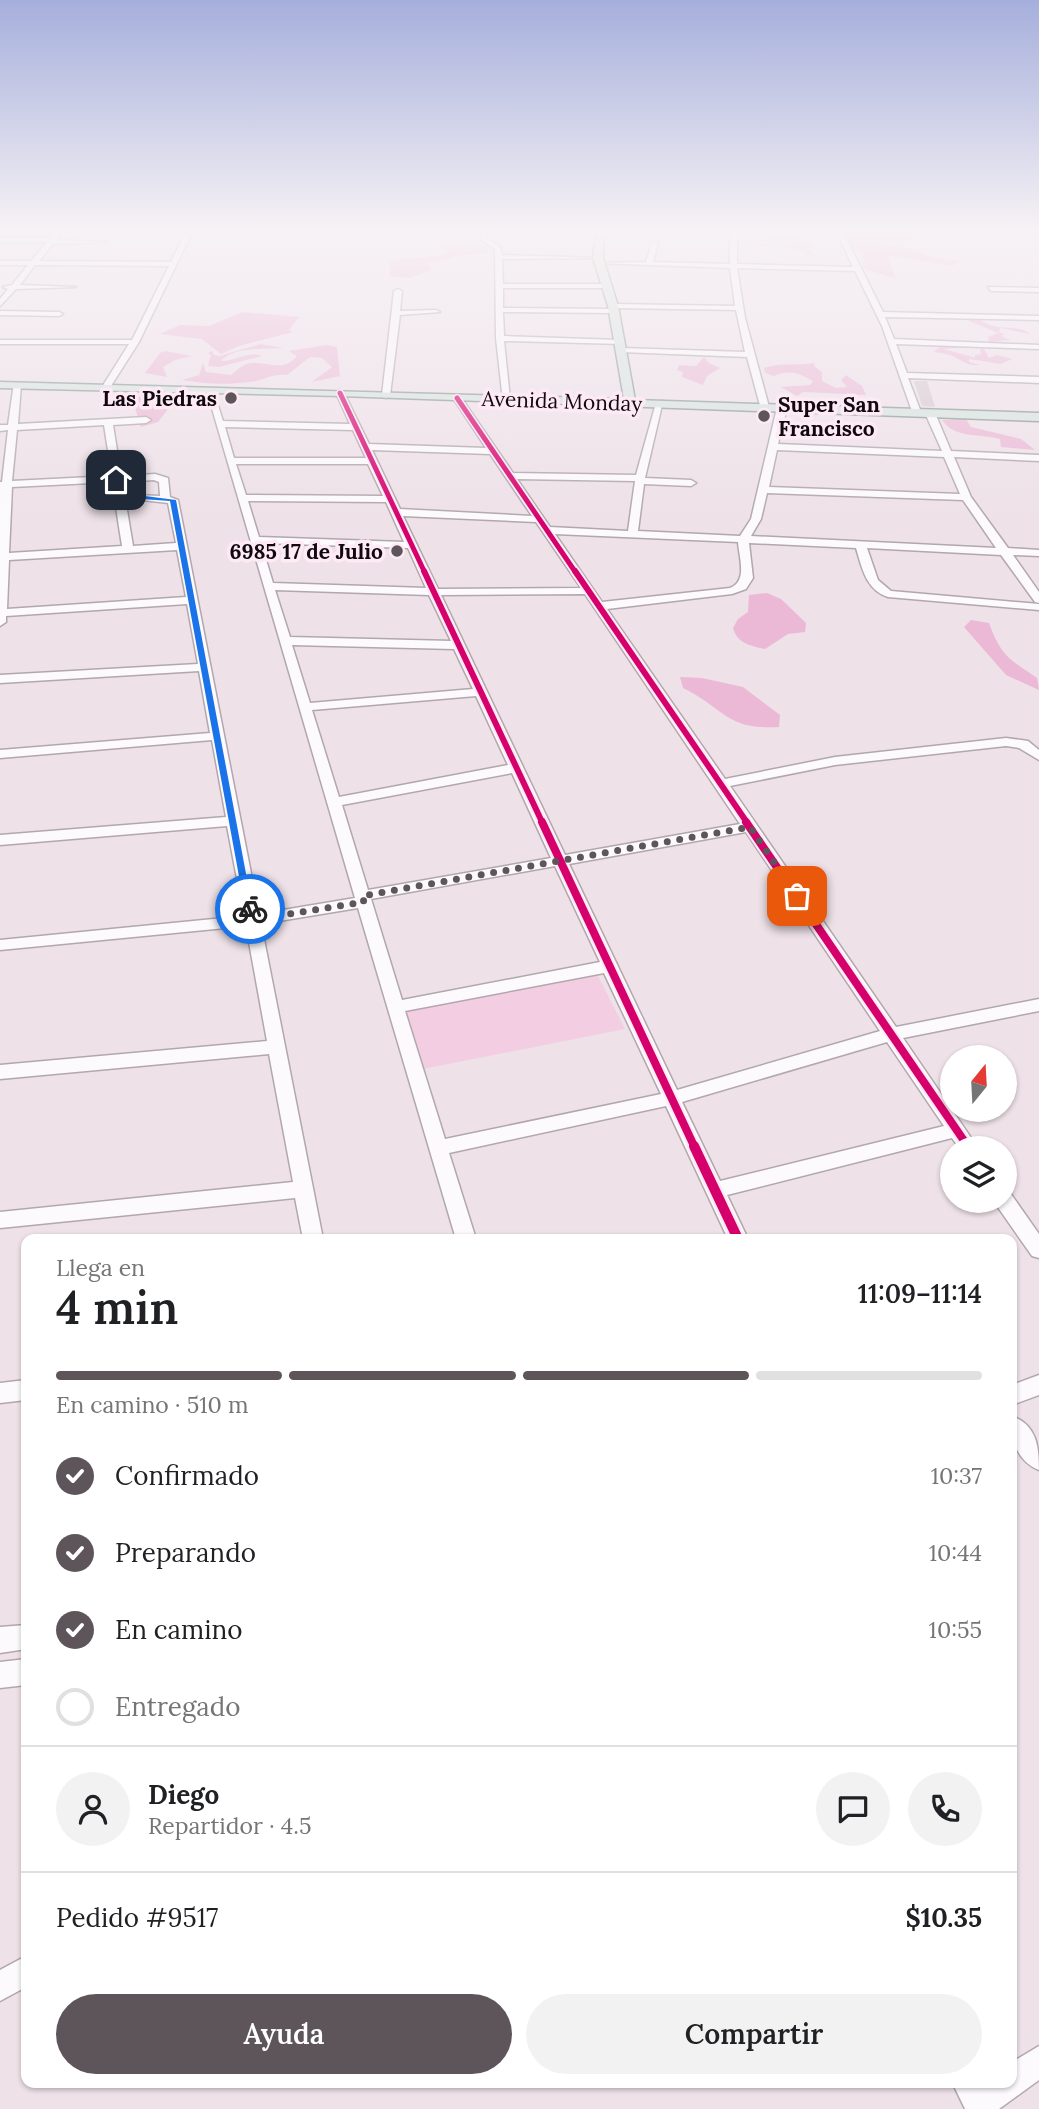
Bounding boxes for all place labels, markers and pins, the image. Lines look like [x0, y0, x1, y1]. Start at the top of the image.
place label: Las Piedras [102, 385, 217, 412]
marker: Las Piedras [223, 390, 239, 406]
place label: Super San Francisco [778, 391, 880, 442]
marker: Super San Francisco [756, 408, 772, 424]
pin [86, 450, 146, 510]
place label: 6985 17 de Julio [229, 538, 383, 565]
marker: 6985 17 de Julio [389, 543, 405, 559]
pin [767, 866, 827, 926]

